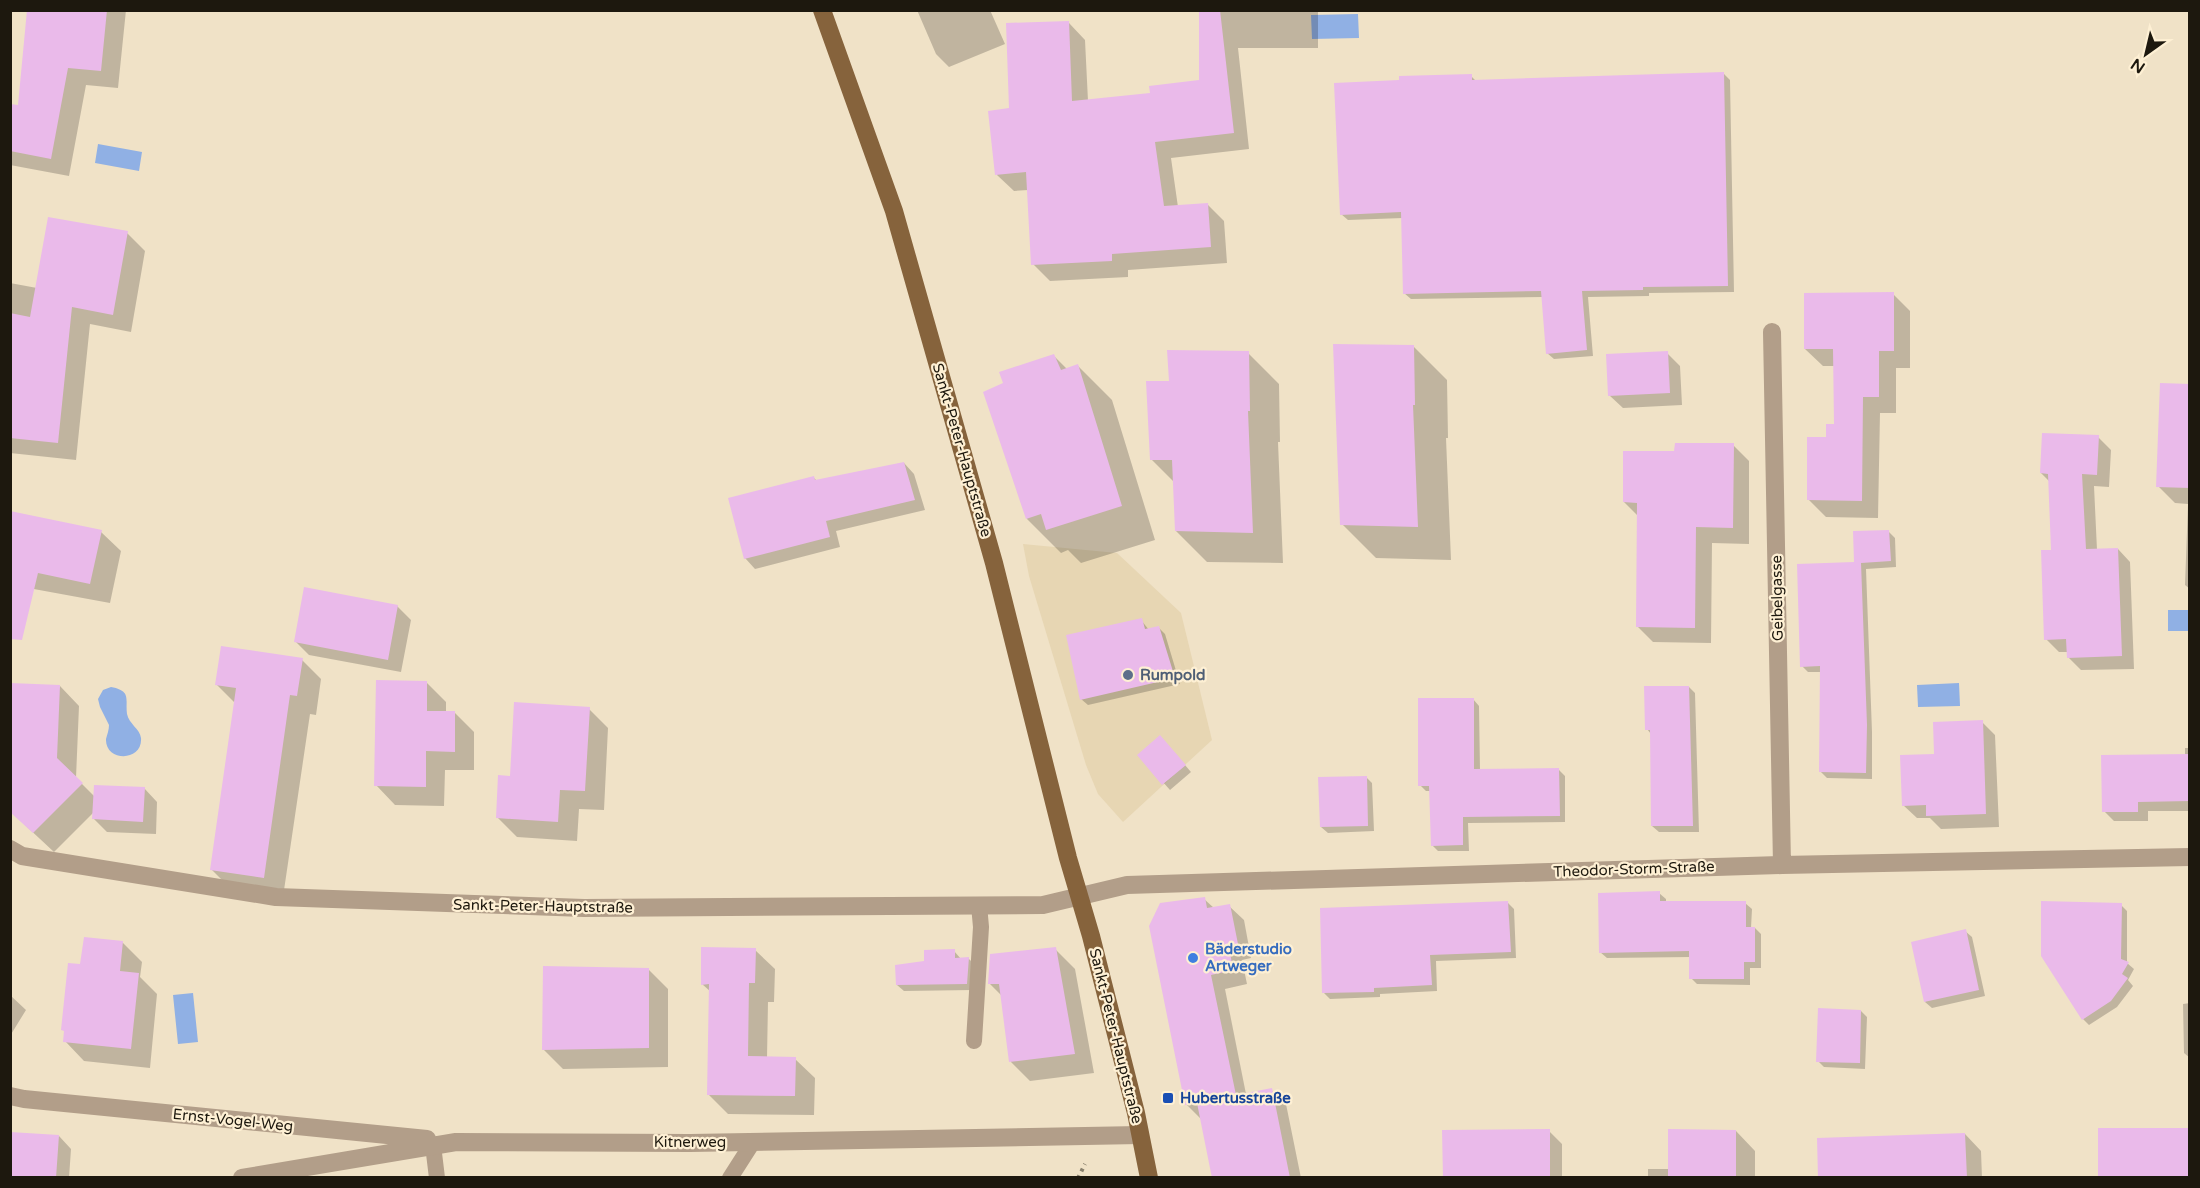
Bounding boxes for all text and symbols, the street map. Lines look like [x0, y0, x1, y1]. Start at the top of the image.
north arrow [2116, 24, 2176, 84]
text: N [2127, 54, 2149, 77]
street label: Sankt-Peter-Hauptstraße [929, 361, 995, 539]
street label: Geibelgasse [1767, 555, 1787, 641]
place label: Rumpold [1140, 666, 1205, 685]
marker: Rumpold [1121, 668, 1135, 682]
street label: Theodor-Storm-Straße [1553, 857, 1715, 881]
street label: Sankt-Peter-Hauptstraße [453, 895, 633, 917]
place label: Bäderstudio Artweger [1205, 940, 1292, 976]
street label: Sankt-Peter-Hauptstraße [1086, 947, 1146, 1125]
marker: Bäderstudio Artweger [1186, 951, 1200, 965]
place label: Hubertusstraße [1180, 1089, 1291, 1107]
marker: Hubertusstraße [1161, 1091, 1175, 1105]
street label: Ernst-Vogel-Weg [172, 1105, 294, 1135]
street label: Kitnerweg [654, 1133, 726, 1151]

